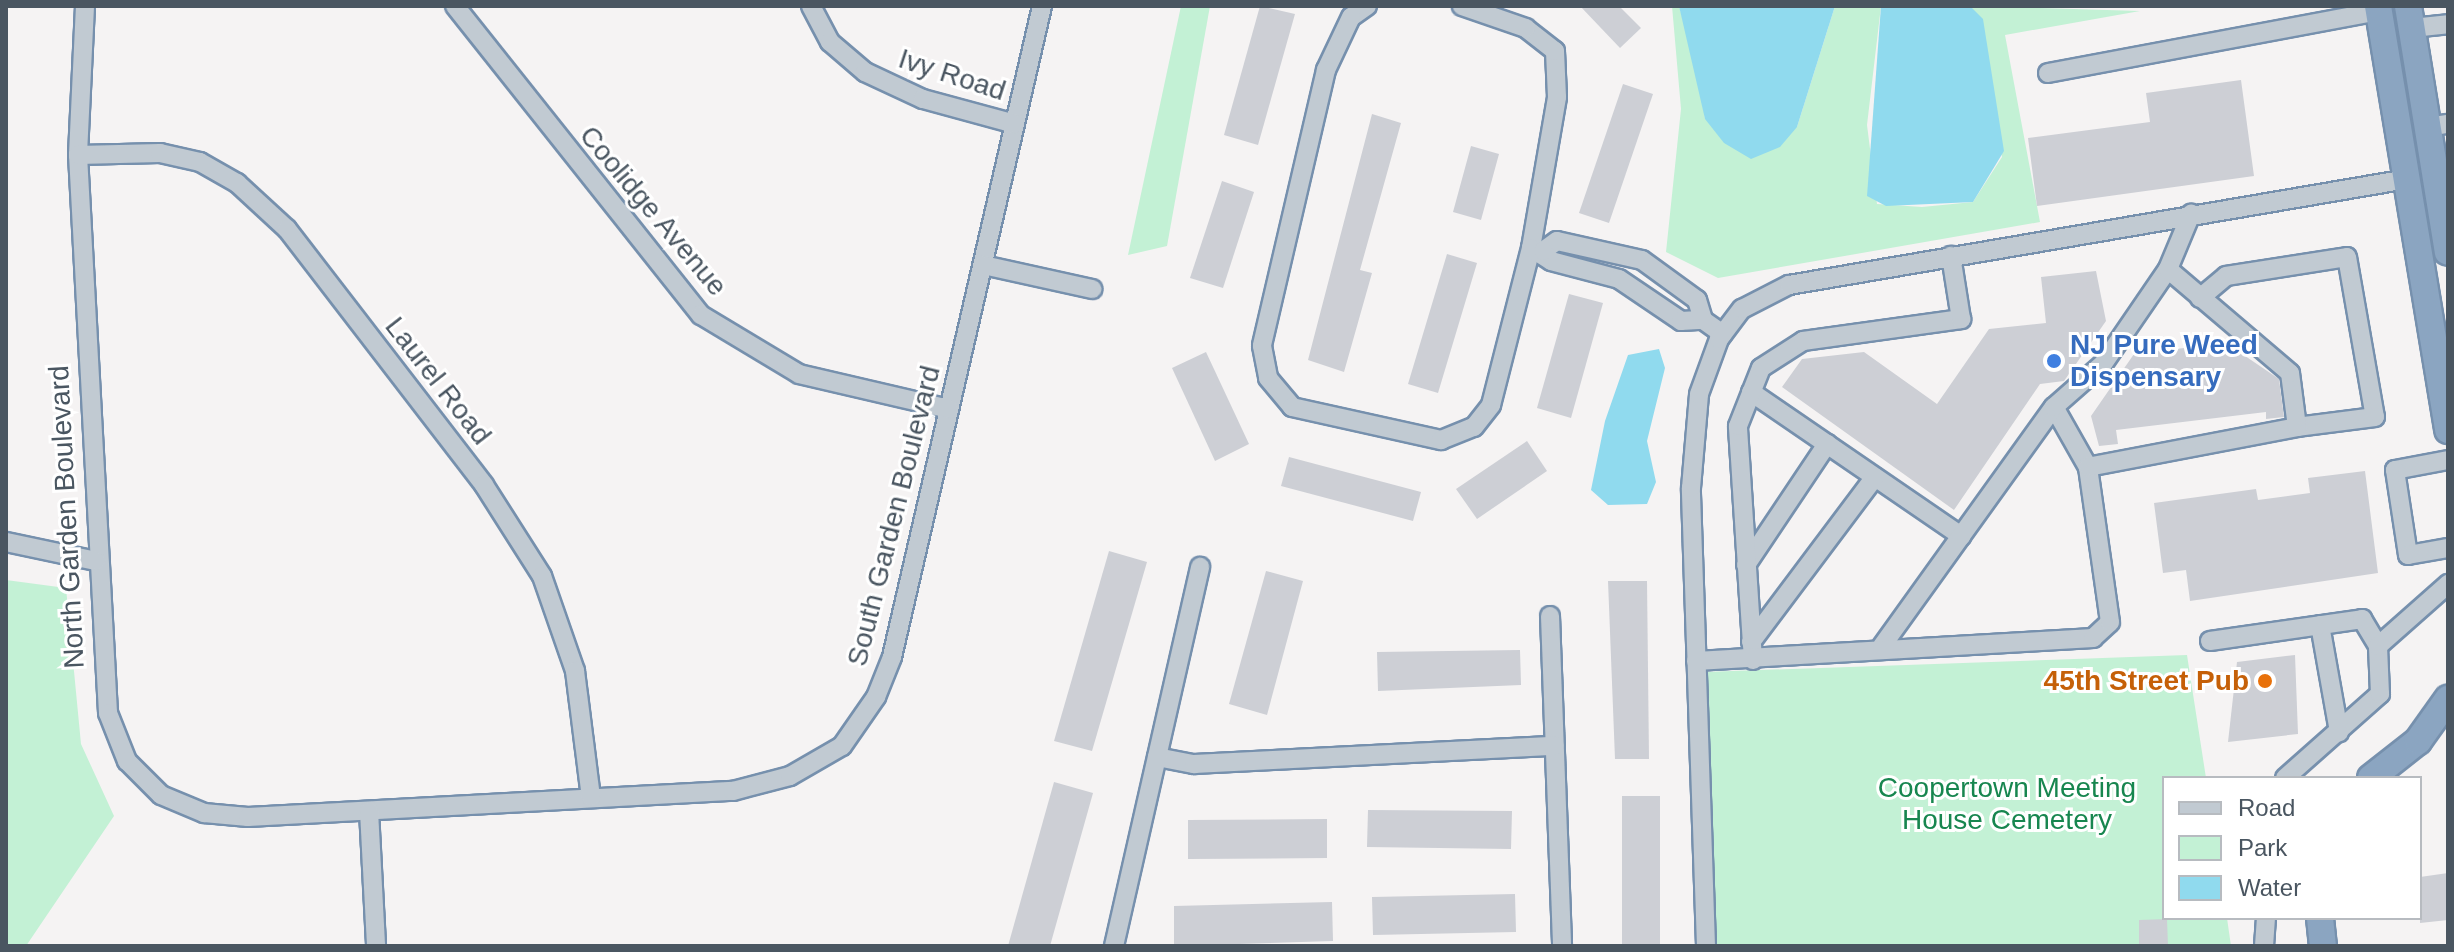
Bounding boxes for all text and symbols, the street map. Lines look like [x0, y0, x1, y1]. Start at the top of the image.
street label: Ivy Road [894, 42, 1010, 108]
street label: Coolidge Avenue [572, 119, 734, 303]
street label: Laurel Road [378, 311, 498, 451]
place label: NJ Pure Weed Dispensary [2070, 328, 2258, 394]
marker: NJ Pure Weed Dispensary [2045, 352, 2063, 370]
street label: South Garden Boulevard [840, 362, 948, 670]
street label: North Garden Boulevard [42, 365, 92, 669]
place label: 45th Street Pub [2044, 664, 2249, 698]
marker: 45th Street Pub [2256, 672, 2274, 690]
park label: Coopertown Meeting House Cemetery [1878, 771, 2136, 837]
legend [2162, 776, 2422, 920]
text: Road [2238, 794, 2295, 821]
text: Park [2238, 834, 2287, 861]
text: Water [2238, 874, 2301, 901]

